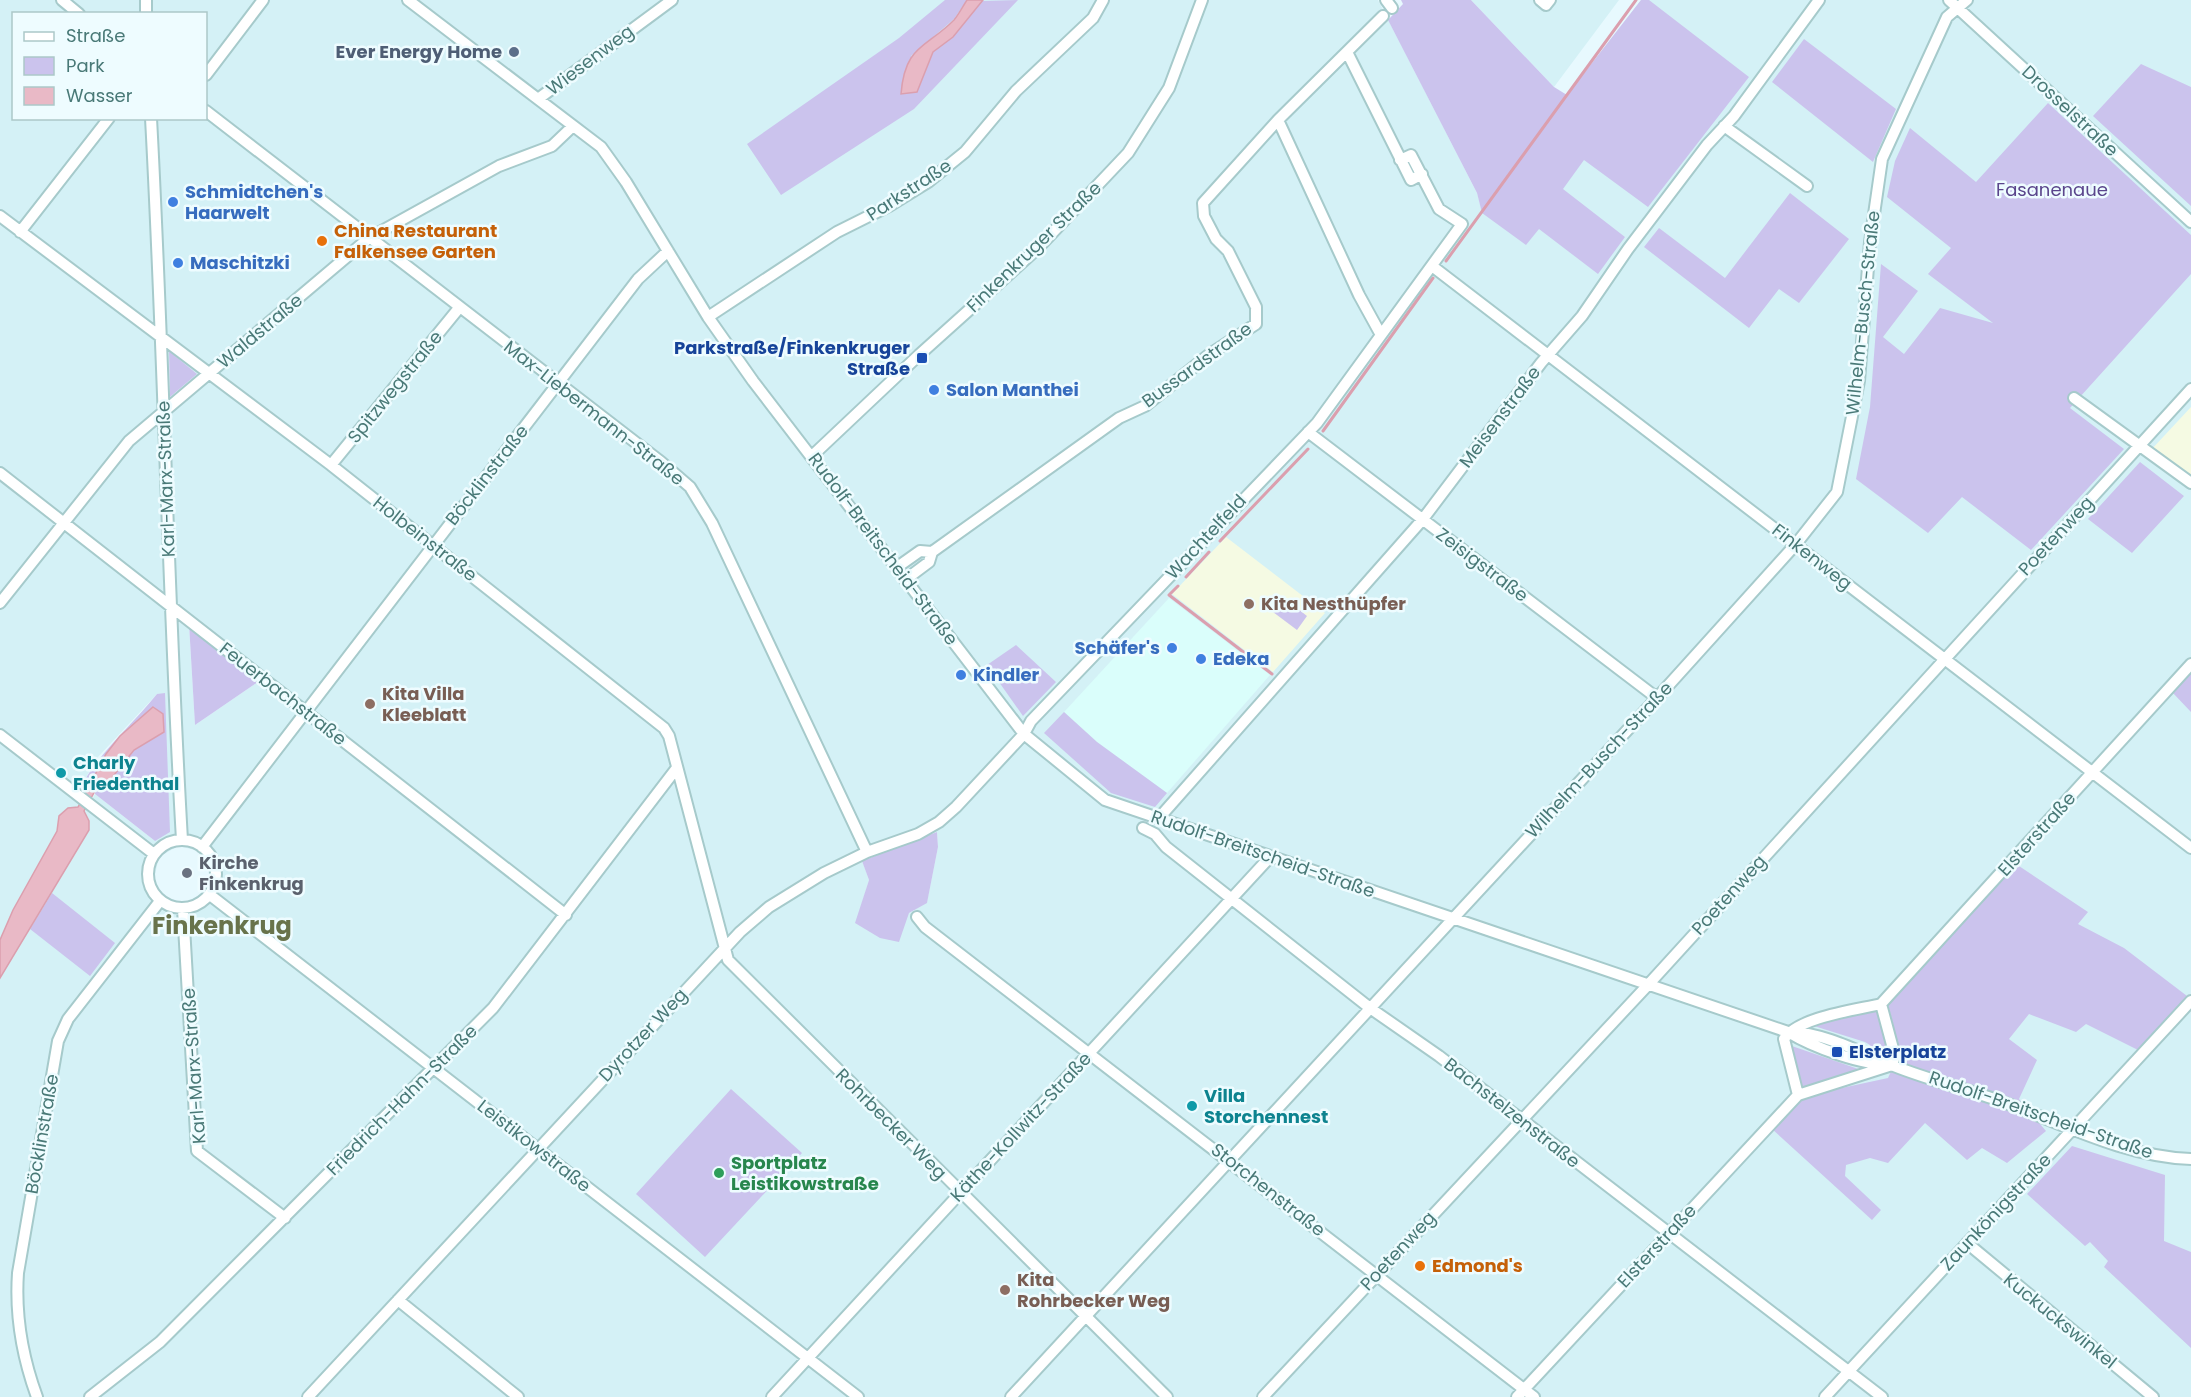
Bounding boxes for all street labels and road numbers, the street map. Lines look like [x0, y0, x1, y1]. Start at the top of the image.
street label: Wiesenweg [541, 19, 638, 101]
street label: Drosselstraße [2017, 59, 2124, 162]
street label: Parkstraße [861, 153, 956, 226]
street label: Finkenkruger Straße [961, 176, 1107, 318]
street label: Wilhelm-Busch-Straße [1839, 209, 1886, 417]
street label: Waldstraße [212, 287, 308, 374]
street label: Bussardstraße [1137, 316, 1257, 413]
street label: Spitzwegstraße [341, 325, 448, 448]
street label: Max-Liebermann-Straße [499, 334, 690, 491]
street label: Meisenstraße [1453, 361, 1546, 473]
street label: Karl-Marx-Straße [150, 400, 181, 558]
street label: Böcklinstraße [439, 419, 534, 530]
street label: Rudolf-Breitscheid-Straße [803, 447, 964, 650]
street label: Wachtelfeld [1160, 489, 1252, 585]
street label: Holbeinstraße [368, 490, 483, 587]
street label: Poetenweg [2012, 490, 2099, 581]
street label: Finkenweg [1767, 517, 1857, 596]
street label: Zeisigstraße [1431, 522, 1534, 608]
street label: Feuerbachstraße [215, 636, 352, 751]
street label: Wilhelm-Busch-Straße [1519, 676, 1678, 843]
street label: Elsterstraße [1992, 786, 2081, 881]
street label: Rudolf-Breitscheid-Straße [1148, 803, 1378, 904]
street label: Poetenweg [1686, 849, 1772, 940]
street label: Dyrotzer Weg [593, 982, 692, 1087]
street label: Karl-Marx-Straße [176, 987, 211, 1145]
street label: Friedrich-Hahn-Straße [321, 1019, 483, 1181]
street label: Käthe-Kollwitz-Straße [944, 1046, 1097, 1207]
street label: Bachstelzenstraße [1439, 1052, 1586, 1174]
street label: Rohrbecker Weg [830, 1063, 952, 1185]
street label: Rudolf-Breitscheid-Straße [1926, 1064, 2156, 1165]
street label: Böcklinstraße [19, 1072, 64, 1196]
street label: Leistikowstraße [472, 1093, 596, 1198]
street label: Storchenstraße [1206, 1137, 1331, 1242]
street label: Zaunkönigstraße [1935, 1148, 2057, 1276]
street label: Elsterstraße [1611, 1198, 1702, 1293]
street label: Poetenweg [1354, 1205, 1441, 1296]
street label: Kuckuckswinkel [1998, 1267, 2122, 1374]

